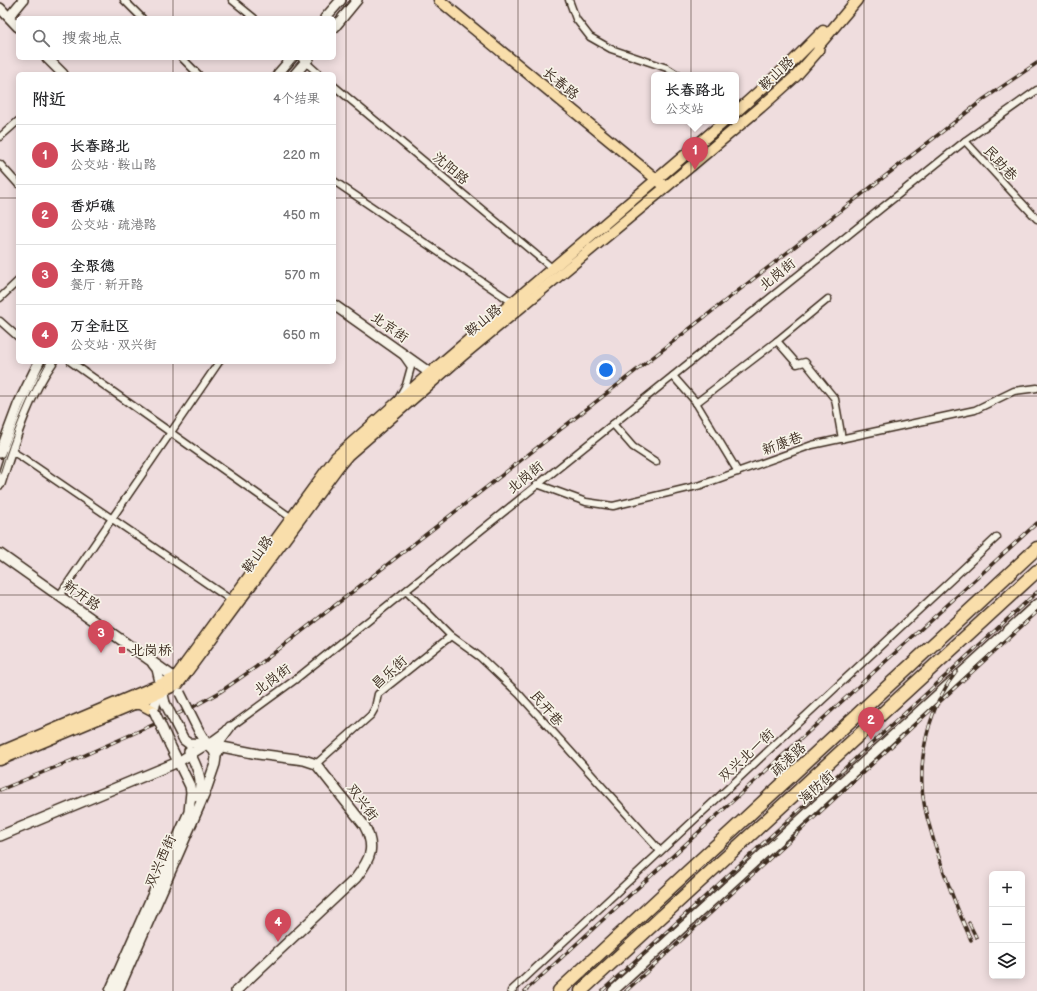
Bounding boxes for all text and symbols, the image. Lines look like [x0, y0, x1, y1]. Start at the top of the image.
search box [16, 16, 336, 60]
icon: search [30, 27, 52, 49]
text: 搜索地点 [62, 29, 122, 48]
street label: 鞍山路 [755, 53, 797, 94]
street label: 长春路 [539, 63, 582, 103]
popup [651, 72, 739, 124]
text: 长春路北 [665, 81, 725, 100]
text: 附近 [32, 90, 66, 110]
text: 4个结果 [273, 91, 320, 107]
text: 公交站 [665, 101, 704, 117]
text: 长春路北 [70, 137, 130, 156]
pin: 1 [682, 137, 708, 170]
street label: 民助巷 [980, 142, 1022, 185]
text: 1 [42, 147, 48, 163]
text: 220 m [283, 147, 320, 163]
street label: 沈阳路 [429, 148, 472, 188]
text: 公交站 · 鞍山路 [70, 157, 156, 173]
text: 香炉礁 [70, 197, 115, 216]
text: 2 [41, 207, 49, 223]
text: 450 m [283, 207, 320, 223]
text: 公交站 · 疏港路 [70, 217, 156, 233]
street label: 北岗街 [756, 255, 799, 294]
text: 全聚德 [70, 257, 115, 276]
text: 3 [41, 267, 49, 283]
text: 570 m [284, 267, 320, 283]
text: 餐厅 · 新开路 [70, 277, 143, 293]
street label: 鞍山路 [462, 301, 505, 340]
street label: 北京街 [368, 308, 412, 346]
text: 万全社区 [70, 317, 130, 336]
text: 4 [41, 327, 49, 343]
text: 650 m [283, 327, 320, 343]
text: 公交站 · 双兴街 [70, 337, 156, 353]
your location [596, 360, 616, 380]
street label: 新康巷 [760, 428, 806, 459]
street label: 北岗街 [504, 458, 547, 497]
street label: 鞍山路 [238, 532, 277, 576]
street label: 新开路 [60, 576, 104, 614]
pin: 3 [88, 620, 114, 653]
place label: 北岗桥 [130, 642, 172, 659]
marker: 北岗桥 [117, 645, 127, 655]
street label: 昌乐街 [368, 652, 411, 693]
street label: 北岗街 [250, 660, 294, 699]
street label: 民开巷 [526, 687, 567, 731]
pin: 2 [858, 707, 884, 740]
street label: 双兴北一街 [715, 725, 778, 785]
street label: 疏港路 [767, 739, 809, 780]
street label: 海防街 [795, 767, 838, 808]
street label: 双兴街 [343, 780, 382, 824]
street label: 双兴西街 [141, 832, 180, 890]
map controls [989, 871, 1025, 979]
button: + [989, 871, 1025, 907]
button: − [989, 907, 1025, 943]
pin: 4 [265, 909, 291, 942]
button: layers [989, 943, 1025, 979]

